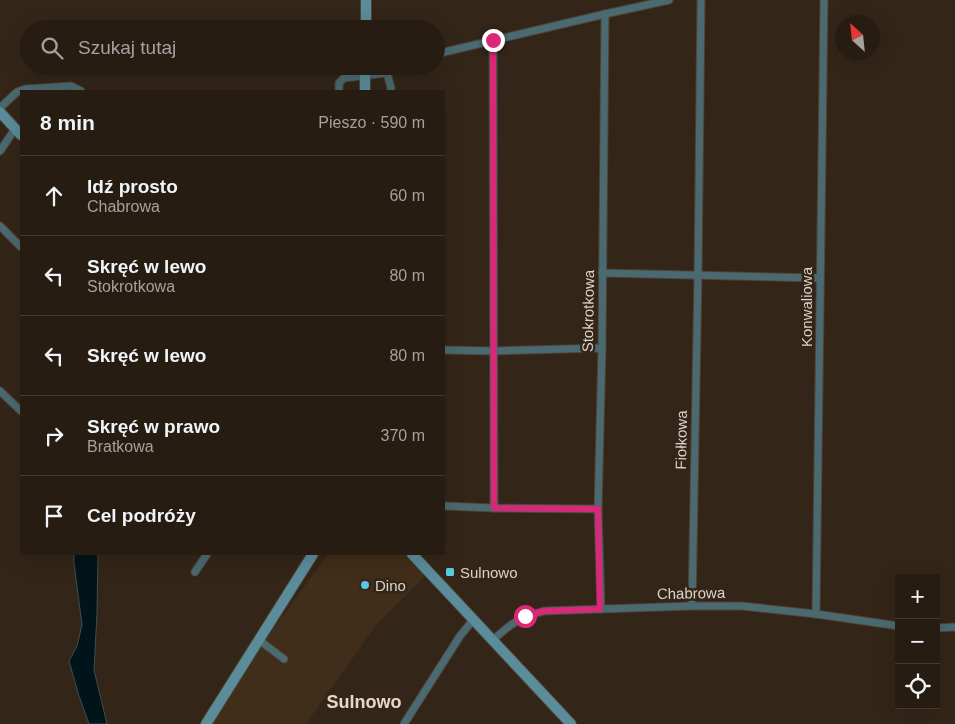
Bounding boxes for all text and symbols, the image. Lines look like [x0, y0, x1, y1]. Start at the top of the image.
north arrow [835, 15, 880, 60]
search box [20, 20, 445, 75]
route end [482, 29, 505, 52]
icon: search [38, 34, 66, 62]
text: Szukaj tutaj [78, 37, 176, 58]
text: 8 min [40, 111, 95, 134]
text: Pieszo · 590 m [318, 114, 425, 131]
text: Idź prosto [87, 176, 178, 197]
icon: ahead [40, 182, 68, 210]
text: 60 m [389, 187, 425, 204]
text: Chabrowa [87, 198, 160, 215]
text: Skręć w lewo [87, 256, 206, 277]
icon: left [40, 262, 68, 290]
street label: Konwaliowa [798, 266, 815, 347]
text: 80 m [389, 267, 425, 284]
street label: Stokrotkowa [579, 269, 597, 352]
text: Stokrotkowa [87, 278, 175, 295]
icon: left [40, 342, 68, 370]
text: Skręć w lewo [87, 345, 206, 366]
text: 80 m [389, 347, 425, 364]
street label: Fiołkowa [672, 410, 690, 470]
text: Skręć w prawo [87, 416, 220, 437]
icon: right [40, 422, 68, 450]
text: 370 m [381, 427, 425, 444]
text: Bratkowa [87, 438, 154, 455]
icon: arrive [40, 502, 68, 530]
text: Cel podróży [87, 505, 196, 526]
place label: Sulnowo [460, 564, 518, 581]
marker: Sulnowo [444, 566, 456, 578]
map controls [895, 574, 940, 709]
button: + [895, 574, 940, 619]
place label: Dino [375, 577, 406, 594]
marker: Dino [359, 579, 371, 591]
street label: Chabrowa [657, 584, 726, 602]
route start [514, 605, 537, 628]
button: − [895, 619, 940, 664]
button: locate [895, 664, 940, 709]
district label: Sulnowo [327, 692, 402, 712]

